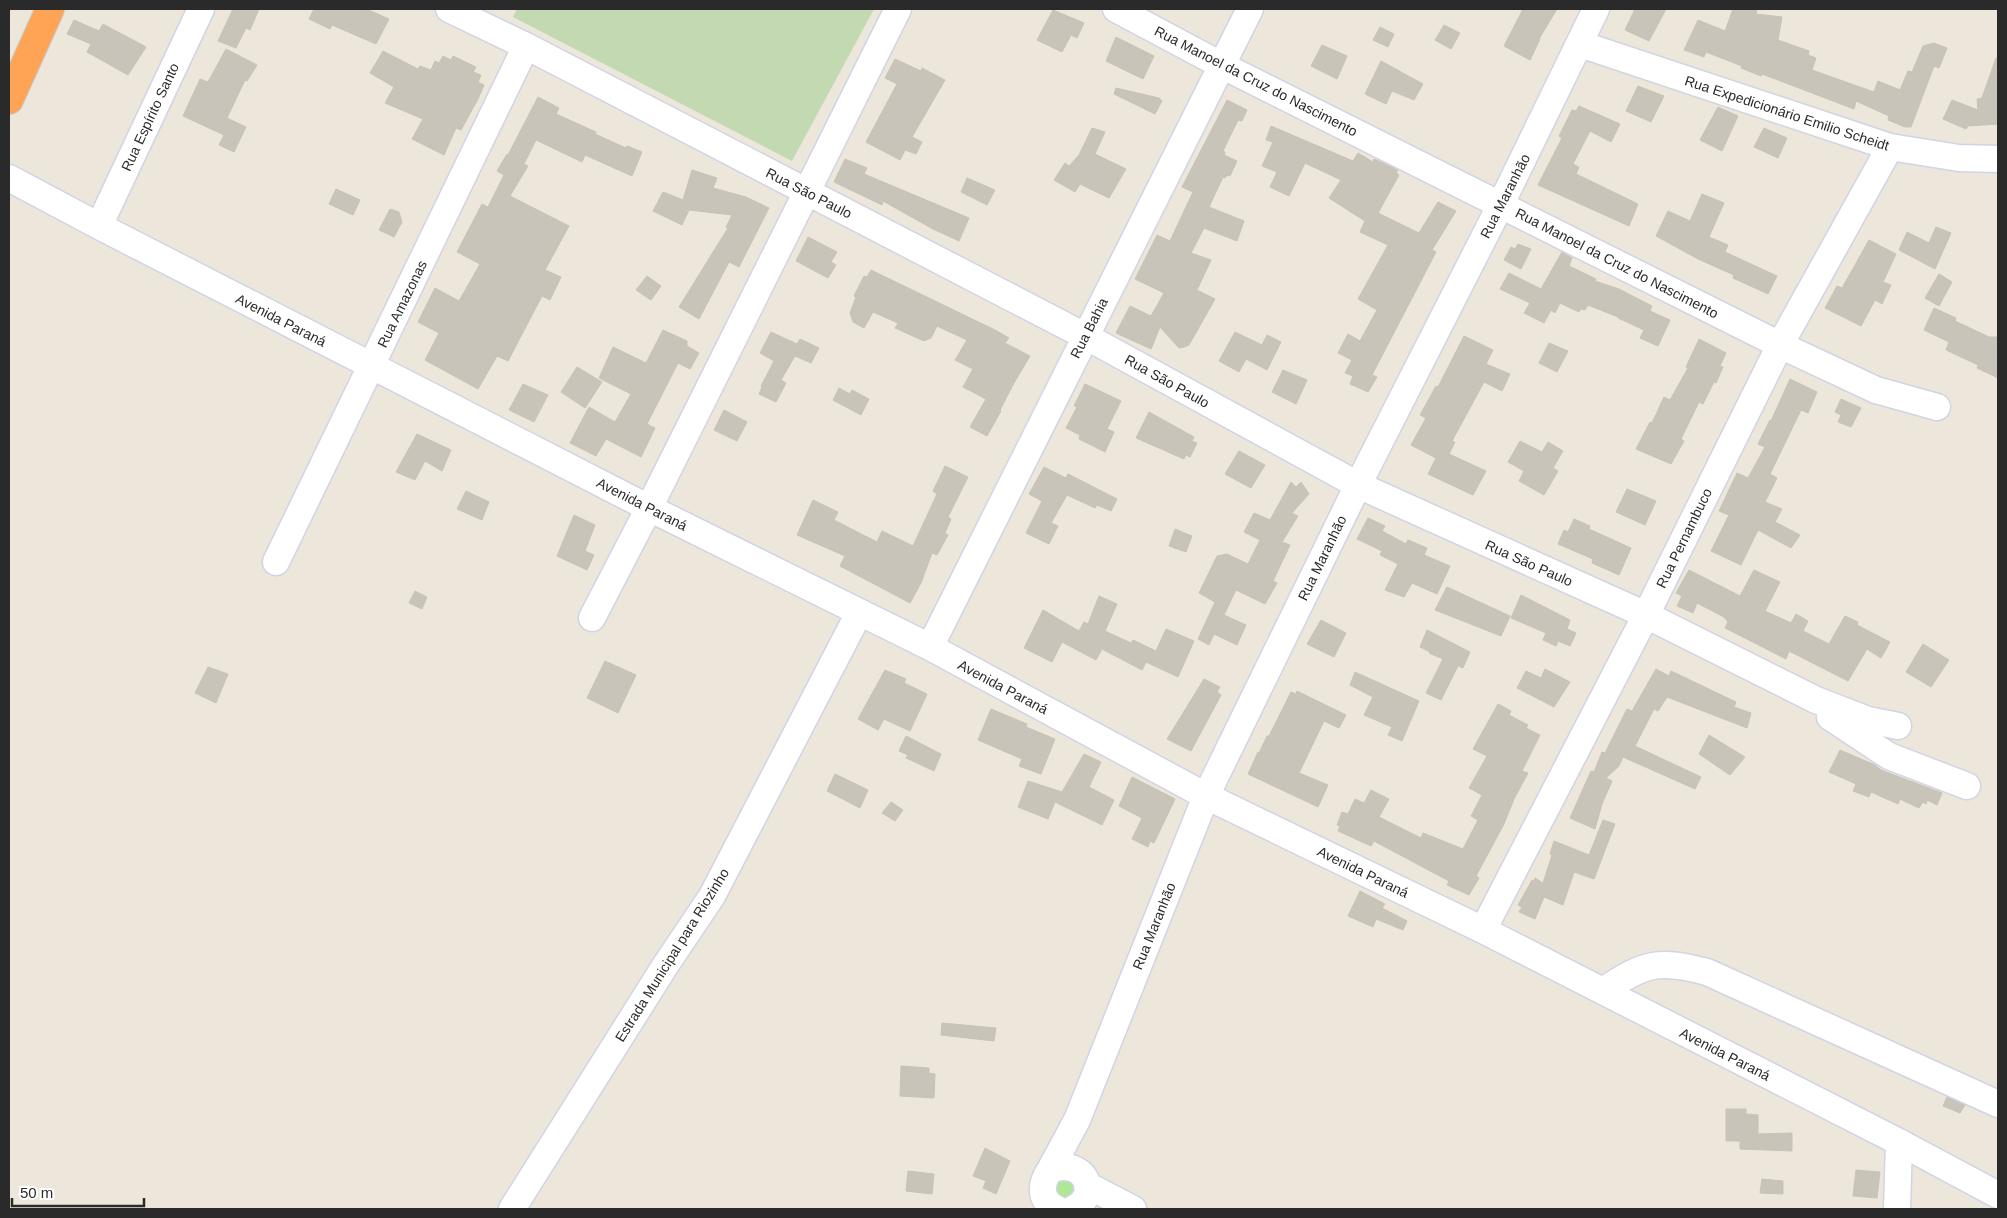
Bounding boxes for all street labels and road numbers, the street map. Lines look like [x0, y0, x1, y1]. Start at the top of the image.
street label: Rua Manoel da Cruz do Nascimento [1152, 23, 1360, 139]
street label: Rua Espírito Santo [118, 60, 182, 174]
street label: Rua Expedicionário Emilio Scheidt [1683, 72, 1891, 154]
street label: Rua Maranhão [1477, 151, 1533, 241]
street label: Rua São Paulo [763, 164, 855, 222]
street label: Rua Manoel da Cruz do Nascimento [1513, 205, 1721, 321]
street label: Rua Amazonas [374, 258, 430, 350]
street label: Avenida Paraná [233, 290, 329, 350]
street label: Rua Bahia [1067, 295, 1111, 361]
street label: Rua São Paulo [1122, 351, 1212, 411]
street label: Avenida Paraná [594, 474, 690, 534]
street label: Rua Pernambuco [1653, 485, 1715, 590]
street label: Rua Maranhão [1295, 513, 1350, 603]
street label: Rua São Paulo [1483, 537, 1575, 590]
street label: Avenida Paraná [955, 657, 1051, 717]
street label: Avenida Paraná [1315, 843, 1411, 901]
street label: Estrada Municipal para Riozinho [612, 865, 732, 1045]
street label: Rua Maranhão [1129, 880, 1179, 972]
street label: Avenida Paraná [1677, 1024, 1773, 1084]

